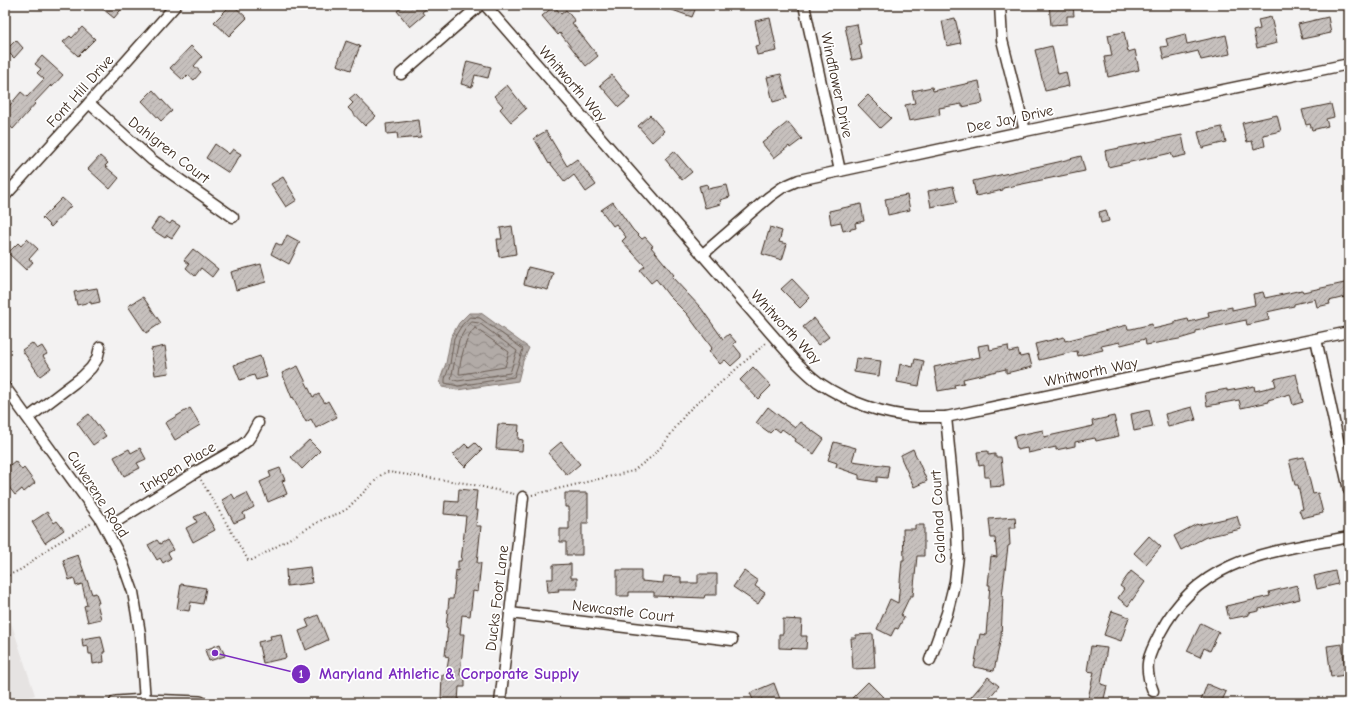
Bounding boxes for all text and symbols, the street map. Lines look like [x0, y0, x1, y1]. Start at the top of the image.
street label: Windflower Drive [817, 31, 857, 140]
street label: Whitworth Way [535, 42, 611, 126]
street label: Font Hill Drive [43, 51, 118, 131]
street label: Dee Jay Drive [965, 101, 1055, 137]
street label: Dahlgren Court [125, 113, 214, 188]
street label: Whitworth Way [747, 286, 825, 368]
street label: Whitworth Way [1043, 353, 1140, 391]
street label: Inkpen Place [137, 437, 219, 496]
street label: Culverene Road [63, 447, 133, 541]
street label: Galahad Court [927, 469, 949, 564]
street label: Ducks Foot Lane [482, 544, 512, 652]
street label: Newcastle Court [571, 596, 676, 626]
callout: Maryland Athletic & Corporate Supply [291, 660, 587, 688]
text: Maryland Athletic & Corporate Supply [319, 665, 580, 683]
text: 1 [299, 667, 304, 681]

